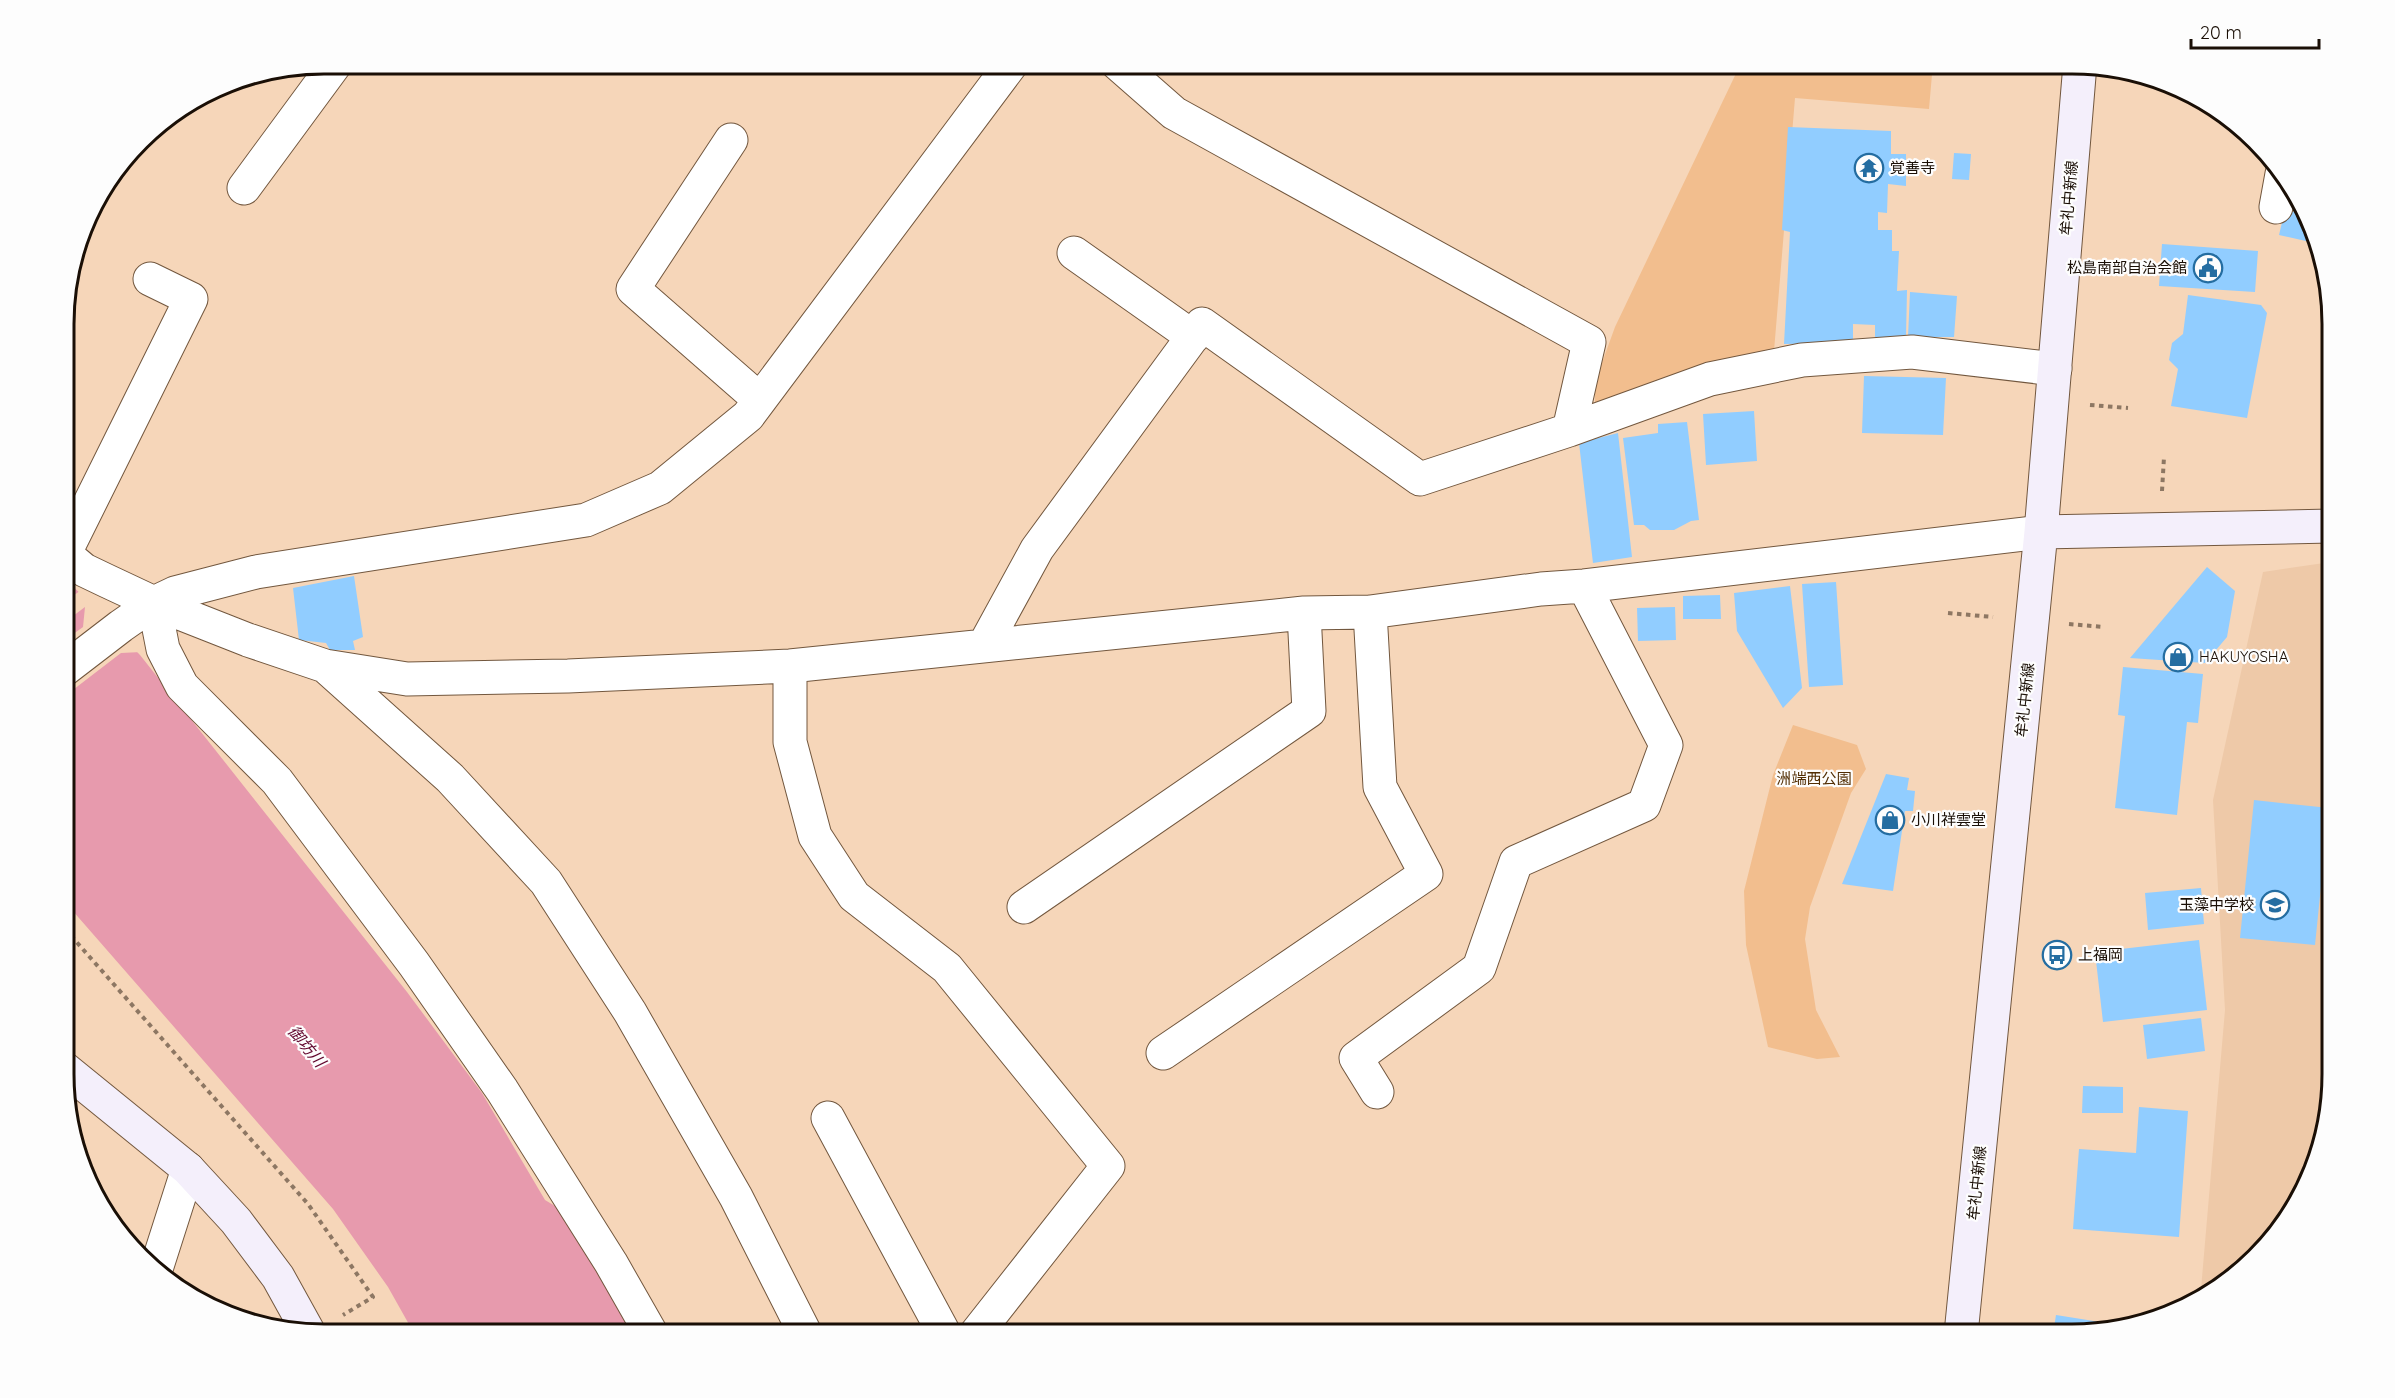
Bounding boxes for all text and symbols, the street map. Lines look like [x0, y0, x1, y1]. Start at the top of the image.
scale bar [2191, 12, 2318, 50]
text: 20 m [2200, 21, 2242, 44]
temple icon: 覚善寺 [1853, 152, 1885, 184]
place label: 覚善寺 [1890, 158, 1935, 177]
street label: 牟礼中新線 [2056, 160, 2081, 236]
public building icon: 松島南部自治会館 [2192, 252, 2224, 284]
place label: 松島南部自治会館 [2067, 258, 2187, 277]
shop icon: HAKUYOSHA [2162, 641, 2194, 673]
place label: HAKUYOSHA [2199, 647, 2289, 666]
street label: 牟礼中新線 [2011, 662, 2038, 738]
park label: 洲端西公園 [1776, 769, 1852, 788]
shop icon: 小川祥雲堂 [1874, 804, 1906, 836]
place label: 小川祥雲堂 [1911, 810, 1986, 829]
school or university icon: 玉藻中学校 [2259, 889, 2291, 921]
place label: 玉藻中学校 [2179, 895, 2254, 914]
bus stop icon: 上福岡 [2041, 939, 2073, 971]
place label: 上福岡 [2078, 945, 2123, 964]
water label: 御坊川 [284, 1021, 331, 1072]
street label: 牟礼中新線 [1963, 1145, 1990, 1221]

